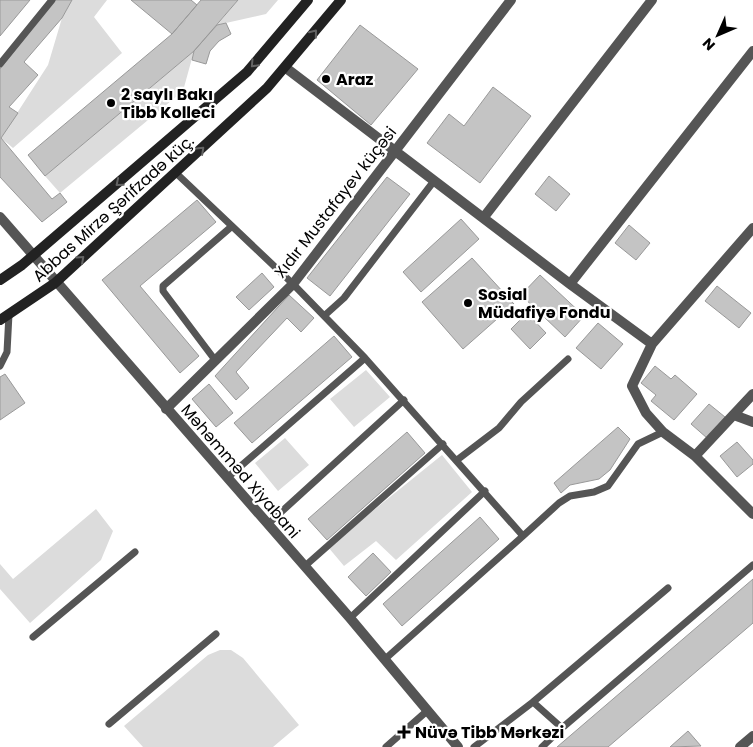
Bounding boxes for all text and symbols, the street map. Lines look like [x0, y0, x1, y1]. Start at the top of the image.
north arrow [693, 10, 743, 60]
one-way arrow [308, 30, 317, 39]
text: N [698, 33, 720, 55]
one-way arrow [251, 59, 260, 68]
place label: Araz [336, 68, 374, 91]
marker: Araz [320, 73, 332, 85]
place label: 2 saylı Bakı Tibb Kolleci [121, 83, 215, 124]
marker: 2 saylı Bakı Tibb Kolleci [105, 97, 117, 109]
street label: Xıdır Mustafayev küçəsi [269, 122, 402, 283]
street label: Abbas Mirzə Şərifzadə küç. [28, 130, 199, 287]
one-way arrow [195, 147, 204, 156]
one-way arrow [115, 177, 124, 186]
one-way arrow [75, 256, 84, 265]
place label: Sosial Müdafiyə Fondu [478, 283, 610, 324]
marker: Sosial Müdafiyə Fondu [462, 297, 474, 309]
street label: Məhəmməd Xiyabani [176, 399, 306, 544]
place label: Nüvə Tibb Mərkəzi [415, 721, 564, 744]
marker: Nüvə Tibb Mərkəzi [397, 725, 411, 739]

